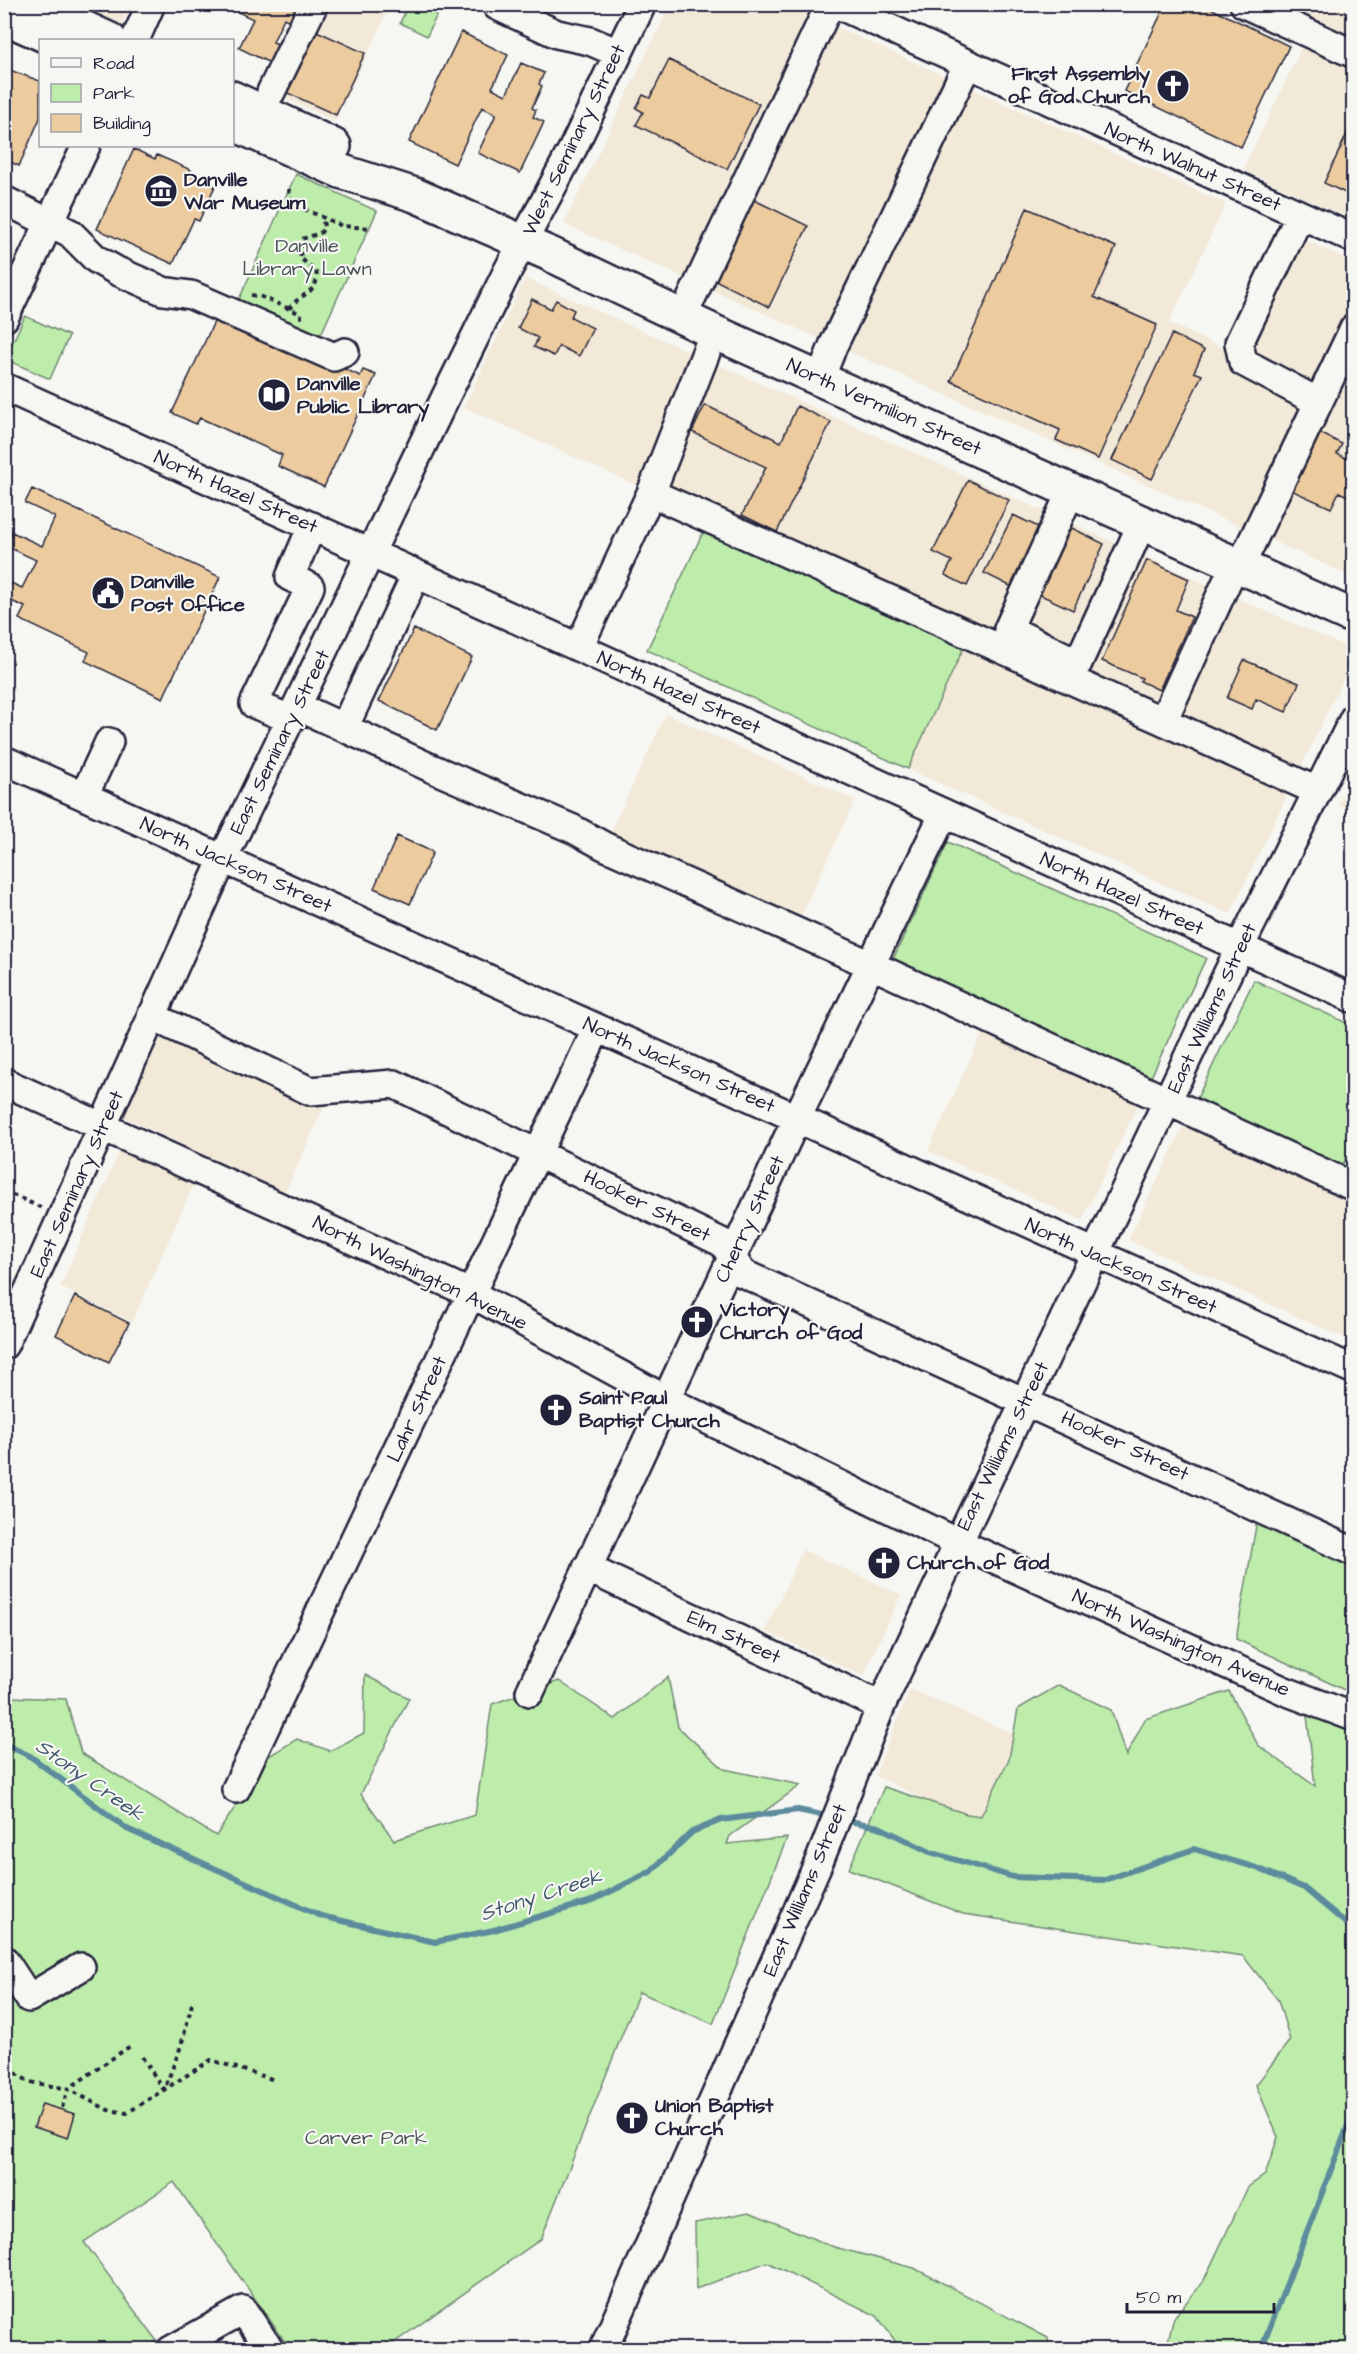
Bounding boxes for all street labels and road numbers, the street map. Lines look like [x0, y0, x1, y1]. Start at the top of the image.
street label: West Seminary Street [515, 40, 633, 241]
street label: North Walnut Street [1100, 115, 1286, 219]
street label: North Vermilion Street [782, 351, 986, 463]
street label: North Hazel Street [150, 443, 322, 541]
street label: North Hazel Street [593, 644, 765, 742]
street label: East Seminary Street [223, 645, 338, 839]
street label: North Jackson Street [136, 810, 336, 920]
street label: North Hazel Street [1036, 845, 1208, 943]
street label: East Williams Street [1160, 918, 1264, 1098]
street label: North Jackson Street [579, 1010, 779, 1120]
street label: East Seminary Street [23, 1086, 132, 1283]
street label: Cherry Street [708, 1151, 793, 1288]
street label: Hooker Street [579, 1163, 715, 1249]
street label: North Washington Avenue [308, 1209, 532, 1338]
street label: North Jackson Street [1021, 1211, 1221, 1321]
street label: Lahr Street [380, 1351, 454, 1467]
street label: East Williams Street [950, 1357, 1056, 1535]
street label: Hooker Street [1056, 1404, 1194, 1488]
street label: North Washington Avenue [1067, 1582, 1294, 1705]
street label: Elm Street [683, 1603, 785, 1671]
street label: East Williams Street [756, 1799, 854, 1981]

